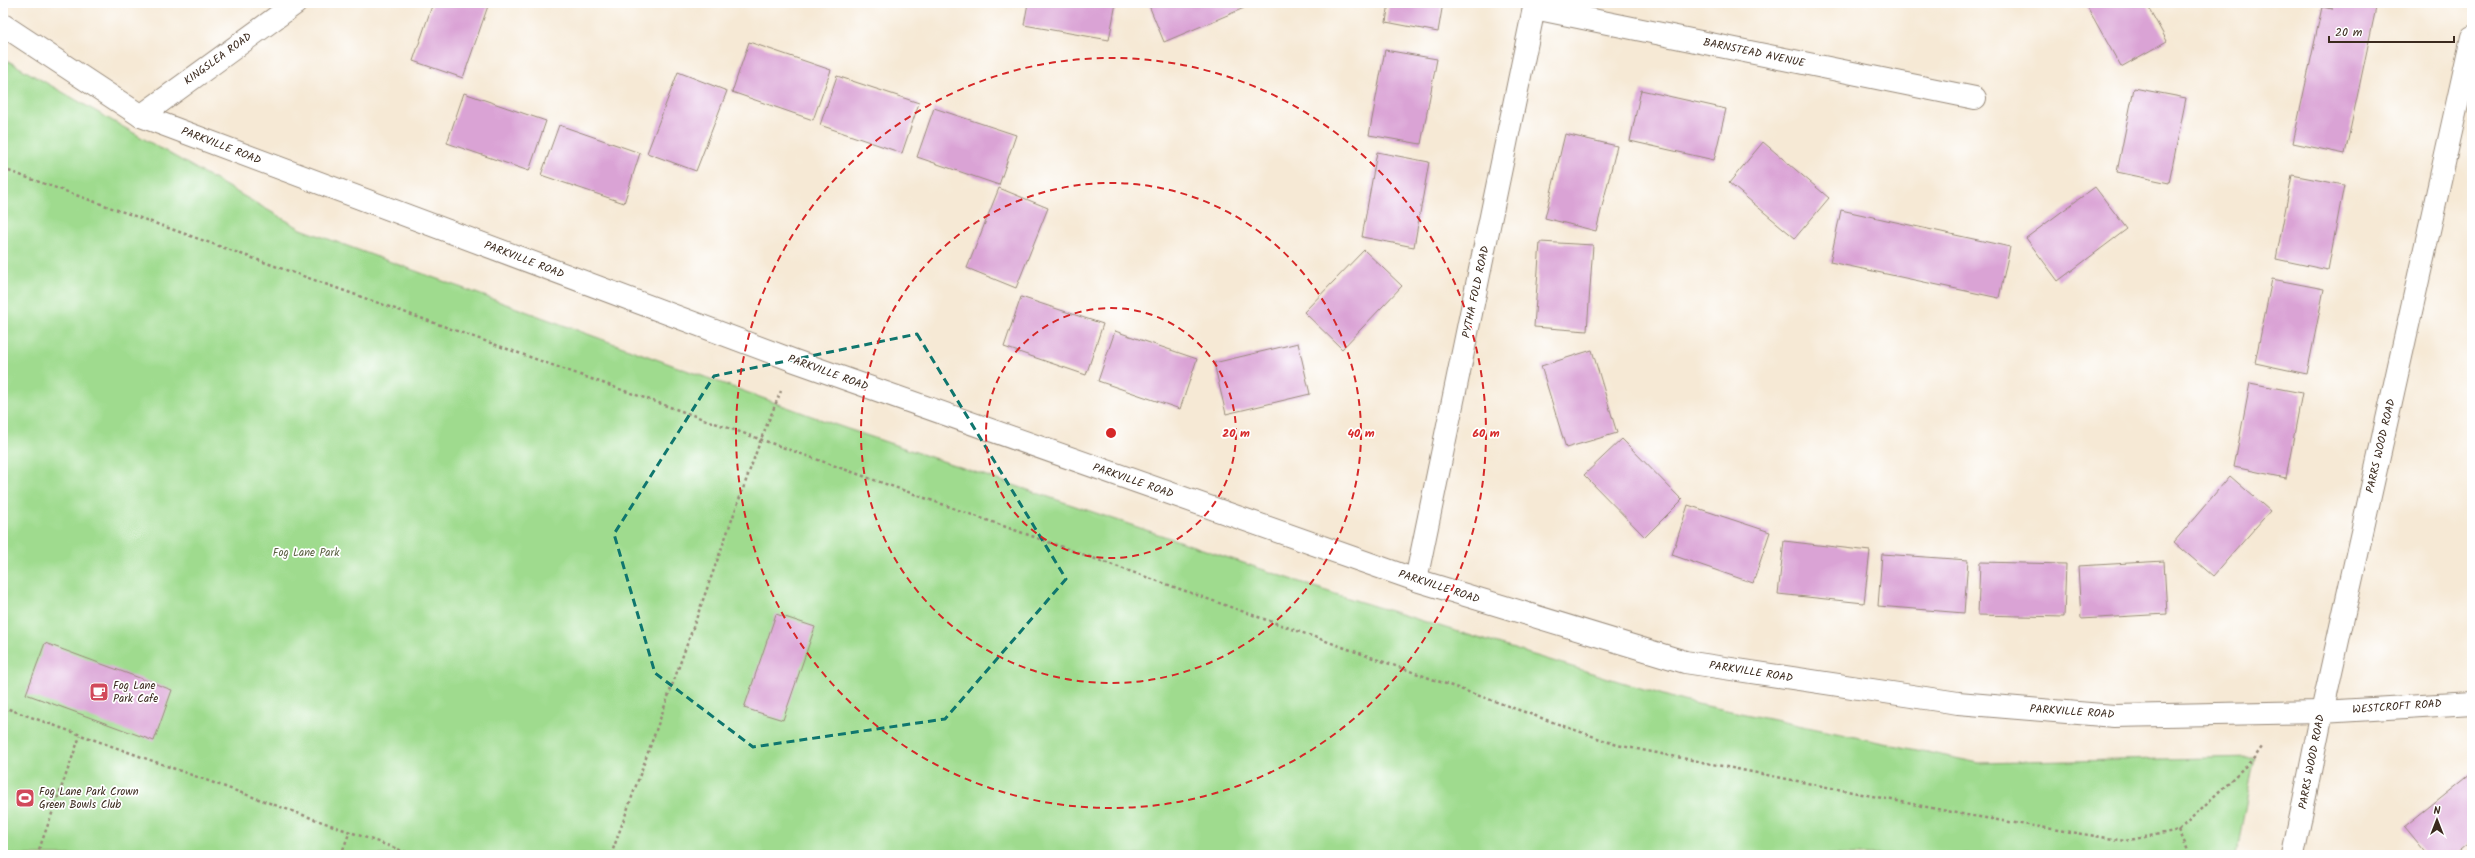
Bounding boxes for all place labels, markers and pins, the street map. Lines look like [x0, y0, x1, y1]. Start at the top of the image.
centre of rings [1104, 426, 1118, 440]
place label: Fog Lane Park Cafe [113, 677, 158, 708]
cafe icon: Fog Lane Park Cafe [88, 681, 110, 703]
place label: Fog Lane Park Crown Green Bowls Club [39, 783, 139, 814]
sports icon: Fog Lane Park Crown Green Bowls Club [14, 787, 36, 809]

